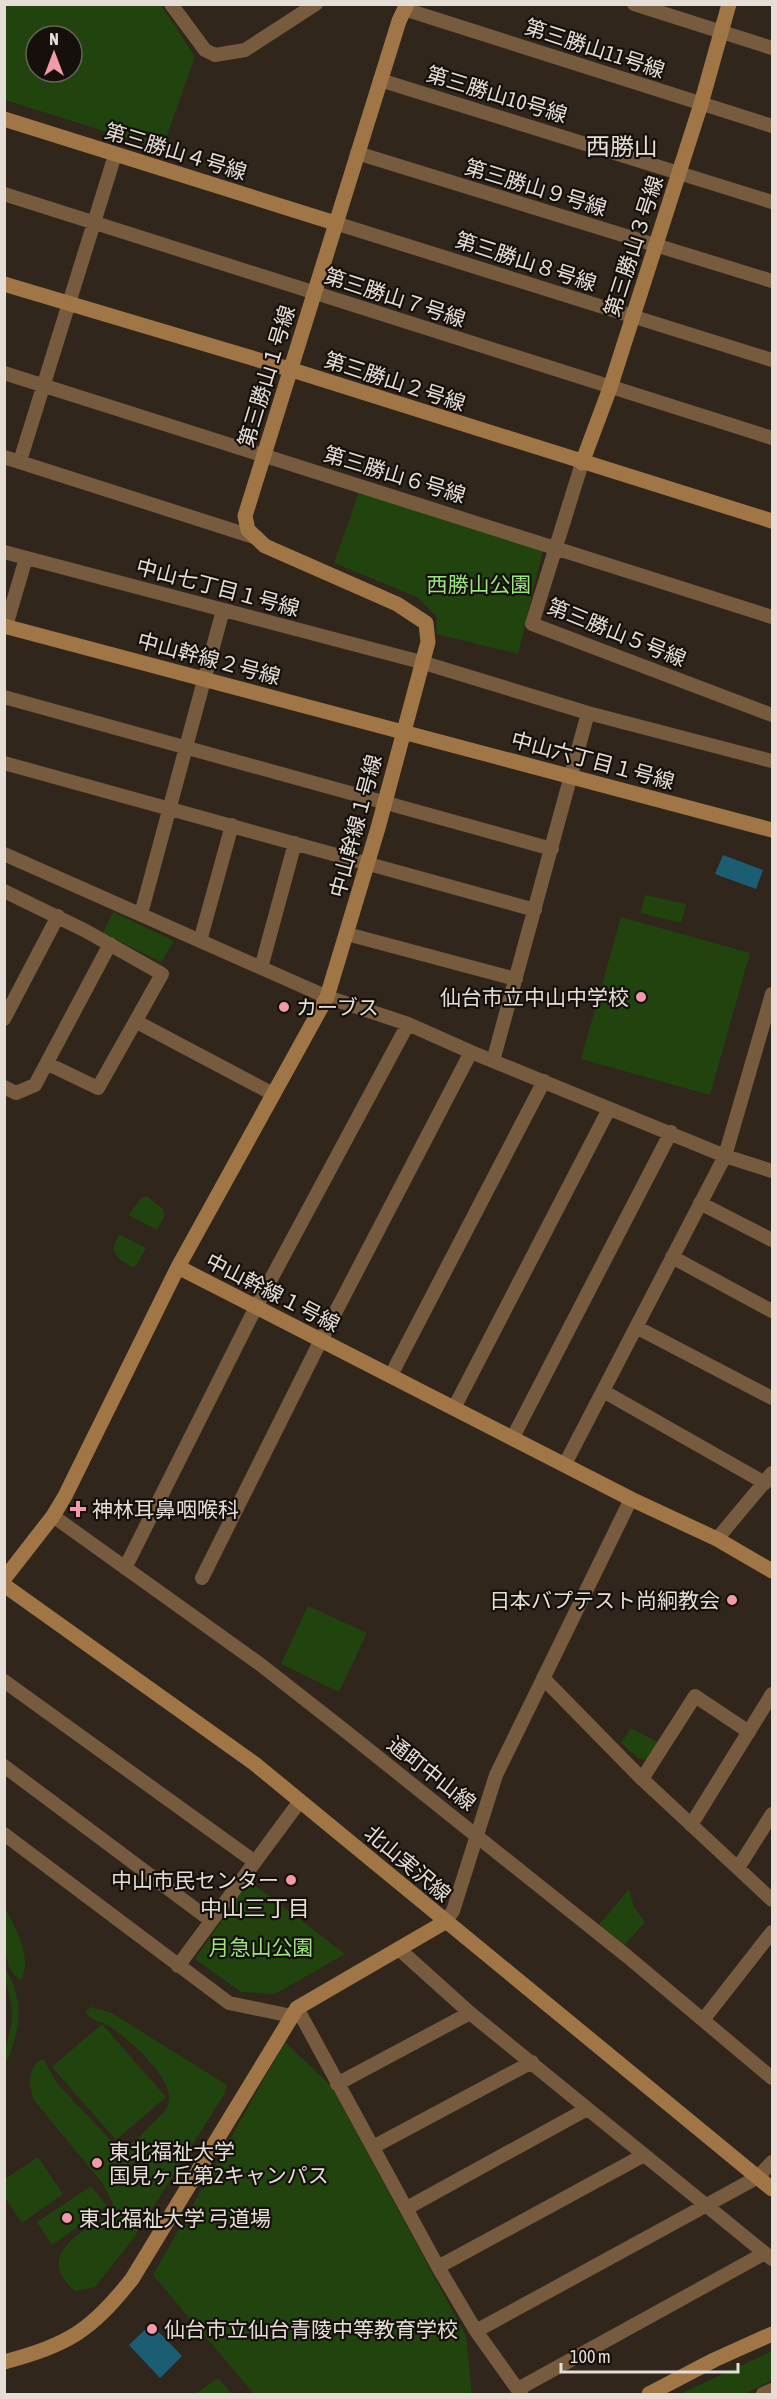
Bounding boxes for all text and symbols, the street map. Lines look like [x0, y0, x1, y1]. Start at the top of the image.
street label: 第三勝山11号線 [522, 14, 668, 82]
north arrow [24, 24, 84, 84]
text: N [49, 30, 59, 48]
street label: 第三勝山10号線 [424, 61, 570, 127]
street label: 第三勝山４号線 [102, 118, 250, 184]
district label: 西勝山 [586, 133, 658, 160]
street label: 第三勝山９号線 [462, 154, 610, 220]
street label: 第三勝山３号線 [599, 172, 667, 320]
street label: 第三勝山８号線 [452, 227, 600, 295]
street label: 第三勝山７号線 [321, 263, 469, 331]
street label: 第三勝山１号線 [233, 302, 299, 450]
street label: 第三勝山２号線 [321, 347, 469, 415]
street label: 第三勝山６号線 [321, 441, 469, 507]
street label: 中山七丁目１号線 [134, 554, 302, 620]
park label: 西勝山公園 [427, 572, 532, 596]
street label: 第三勝山５号線 [544, 593, 690, 671]
street label: 中山幹線２号線 [135, 627, 283, 689]
street label: 中山六丁目１号線 [509, 727, 677, 793]
street label: 中山幹線１号線 [324, 752, 386, 900]
place label: 仙台市立中山中学校 [440, 985, 629, 1009]
marker: 仙台市立中山中学校 [634, 990, 648, 1004]
place label: カーブス [296, 995, 379, 1019]
marker: カーブス [277, 1000, 291, 1014]
street label: 中山幹線１号線 [202, 1248, 344, 1336]
place label: 神林耳鼻咽喉科 [92, 1497, 239, 1521]
marker: 神林耳鼻咽喉科 [69, 1500, 87, 1518]
place label: 日本バプテスト尚絅教会 [489, 1588, 720, 1612]
marker: 日本バプテスト尚絅教会 [725, 1593, 739, 1607]
street label: 通町中山線 [383, 1731, 481, 1815]
street label: 北山実沢線 [360, 1820, 456, 1906]
place label: 中山市民センター [111, 1868, 279, 1892]
marker: 中山市民センター [284, 1873, 298, 1887]
district label: 中山三丁目 [200, 1895, 310, 1921]
park label: 月急山公園 [209, 1935, 314, 1959]
place label: 東北福祉大学 国見ヶ丘第2キャンパス [109, 2139, 329, 2187]
marker: 東北福祉大学 国見ヶ丘第2キャンパス [90, 2156, 104, 2170]
place label: 東北福祉大学 弓道場 [79, 2206, 271, 2230]
marker: 東北福祉大学 弓道場 [60, 2211, 74, 2225]
place label: 仙台市立仙台青陵中等教育学校 [164, 2317, 458, 2341]
marker: 仙台市立仙台青陵中等教育学校 [145, 2322, 159, 2336]
scale bar [561, 2336, 738, 2374]
text: 100 m [570, 2346, 611, 2367]

